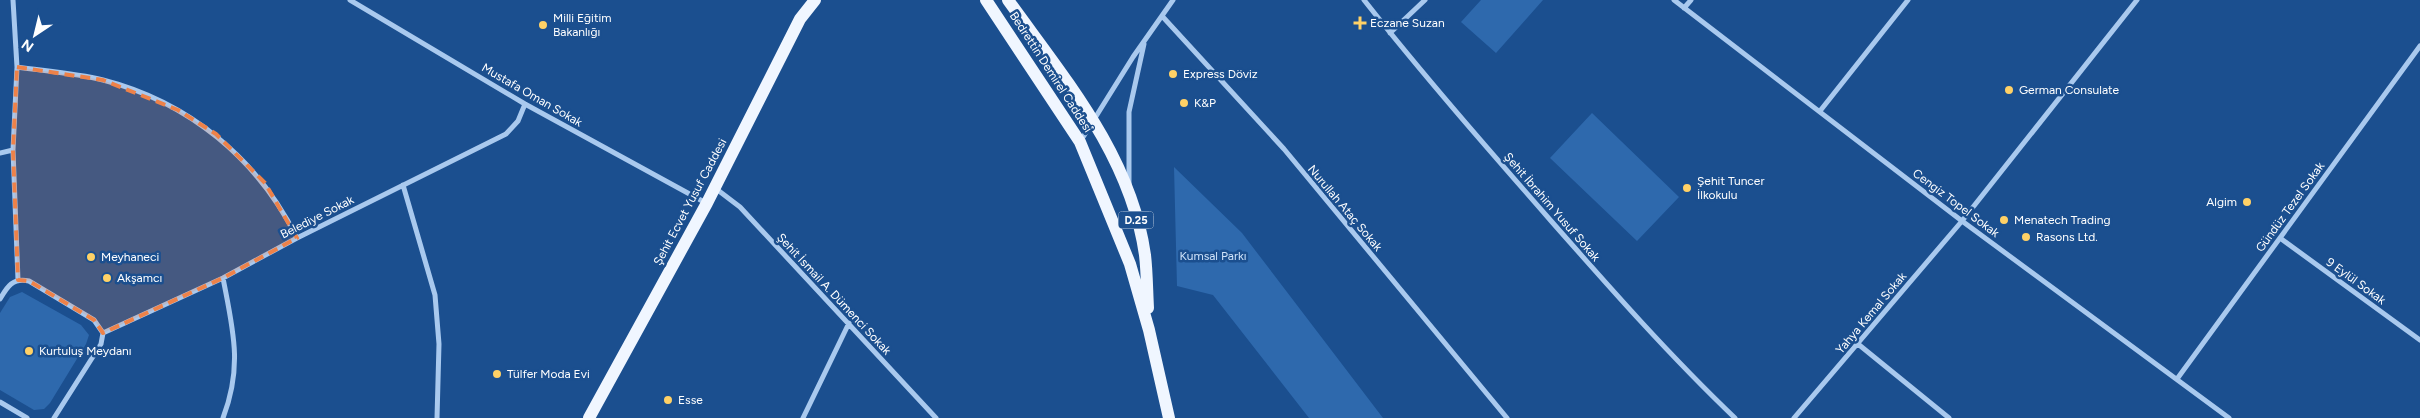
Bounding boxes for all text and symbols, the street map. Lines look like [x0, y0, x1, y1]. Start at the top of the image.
street label: Bedrettin Demirel Caddesi [1007, 9, 1095, 135]
north arrow [10, 10, 60, 60]
place label: Milli Eğitim Bakanlığı [553, 11, 611, 39]
place label: Eczane Suzan [1370, 16, 1445, 30]
marker: Eczane Suzan [1354, 17, 1366, 29]
marker: Milli Eğitim Bakanlığı [537, 19, 549, 31]
text: N [19, 35, 37, 55]
street label: Mustafa Oman Sokak [479, 60, 585, 130]
place label: Express Döviz [1183, 67, 1258, 81]
marker: Express Döviz [1167, 68, 1179, 80]
place label: German Consulate [2019, 83, 2120, 97]
marker: German Consulate [2003, 84, 2015, 96]
place label: K&P [1194, 96, 1216, 110]
marker: K&P [1178, 97, 1190, 109]
street label: Şehit Ecvet Yusuf Caddesi [651, 136, 729, 268]
street label: Şehit İbrahim Yusuf Sokak [1501, 150, 1603, 264]
street label: Gündüz Tezel Sokak [2253, 159, 2327, 255]
street label: Nurullah Ataç Sokak [1305, 162, 1385, 254]
street label: Cengiz Topel Sokak [1910, 166, 2002, 240]
place label: Şehit Tuncer İlkokulu [1697, 174, 1764, 202]
marker: Şehit Tuncer İlkokulu [1681, 182, 1693, 194]
street label: Belediye Sokak [278, 192, 356, 242]
place label: Algim [2206, 195, 2237, 209]
marker: Algim [2241, 196, 2253, 208]
road number: D.25 [1118, 212, 1154, 228]
place label: Menatech Trading [2014, 213, 2111, 227]
marker: Menatech Trading [1998, 214, 2010, 226]
street label: Şehit İsmail A. Dümenci Sokak [774, 230, 894, 358]
place label: Rasons Ltd. [2036, 230, 2098, 244]
marker: Rasons Ltd. [2020, 231, 2032, 243]
park label: Kumsal Parkı [1179, 249, 1247, 263]
place label: Meyhaneci [101, 250, 159, 264]
marker: Meyhaneci [85, 251, 97, 263]
street label: 9 Eylül Sokak [2324, 255, 2389, 307]
street label: Yahya Kemal Sokak [1833, 269, 1909, 357]
place label: Akşamcı [117, 271, 162, 285]
marker: Akşamcı [101, 272, 113, 284]
place label: Kurtuluş Meydanı [39, 344, 132, 358]
marker: Kurtuluş Meydanı [23, 345, 35, 357]
place label: Tülfer Moda Evi [507, 367, 590, 381]
marker: Tülfer Moda Evi [491, 368, 503, 380]
place label: Esse [678, 393, 703, 407]
marker: Esse [662, 394, 674, 406]

